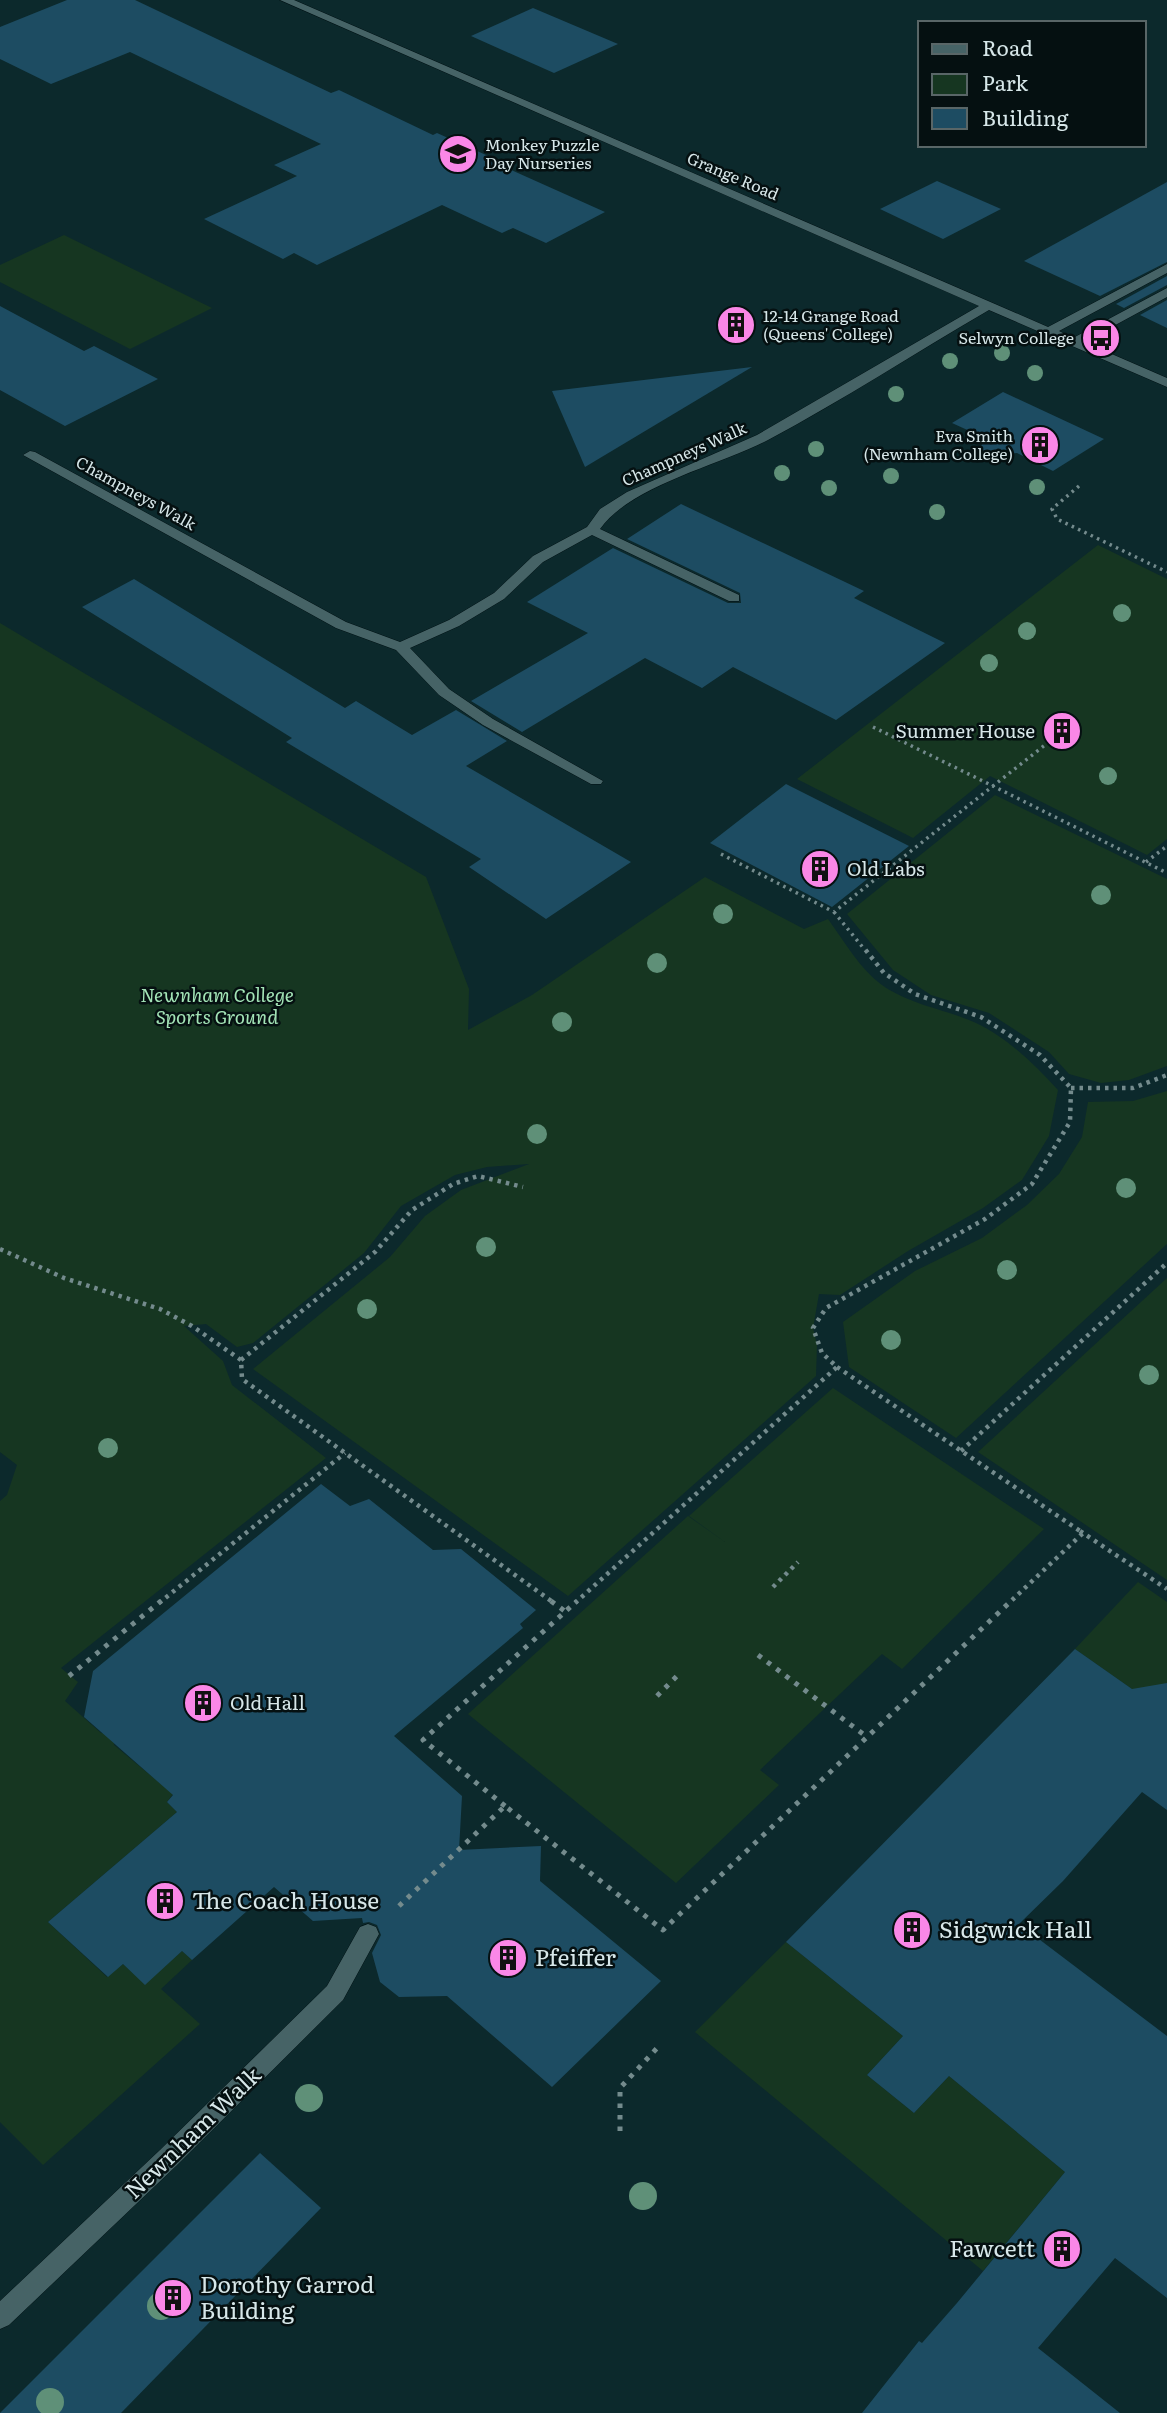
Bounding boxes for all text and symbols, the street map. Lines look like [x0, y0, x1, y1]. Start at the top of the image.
legend [918, 21, 1146, 147]
text: Road [982, 31, 1033, 62]
text: Park [982, 66, 1028, 97]
text: Building [982, 101, 1069, 132]
place label: Monkey Puzzle Day Nurseries [485, 132, 599, 174]
school or university icon: Monkey Puzzle Day Nurseries [437, 133, 479, 175]
street label: Grange Road [684, 145, 783, 205]
place label: 12-14 Grange Road (Queens' College) [763, 303, 899, 345]
building icon: 12-14 Grange Road (Queens' College) [715, 304, 757, 346]
bus stop icon: Selwyn College [1080, 317, 1122, 359]
place label: Selwyn College [958, 325, 1074, 349]
street label: Champneys Walk [618, 415, 750, 491]
place label: Eva Smith (Newnham College) [863, 423, 1013, 465]
building icon: Eva Smith (Newnham College) [1019, 424, 1061, 466]
street label: Champneys Walk [72, 449, 201, 535]
building icon: Summer House [1041, 710, 1083, 752]
place label: Summer House [895, 716, 1035, 744]
building icon: Old Labs [799, 848, 841, 890]
place label: Old Labs [847, 854, 925, 882]
park label: Newnham College Sports Ground [140, 980, 294, 1030]
building icon: Old Hall [182, 1682, 224, 1724]
place label: Old Hall [230, 1688, 305, 1716]
building icon: The Coach House [144, 1880, 186, 1922]
place label: The Coach House [192, 1882, 379, 1916]
building icon: Sidgwick Hall [891, 1909, 933, 1951]
place label: Sidgwick Hall [939, 1911, 1092, 1945]
building icon: Pfeiffer [487, 1937, 529, 1979]
place label: Pfeiffer [535, 1939, 616, 1973]
street label: Newnham Walk [116, 2057, 268, 2206]
building icon: Fawcett [1041, 2228, 1083, 2270]
place label: Fawcett [949, 2230, 1036, 2264]
place label: Dorothy Garrod Building [200, 2266, 374, 2326]
building icon: Dorothy Garrod Building [152, 2277, 194, 2319]

